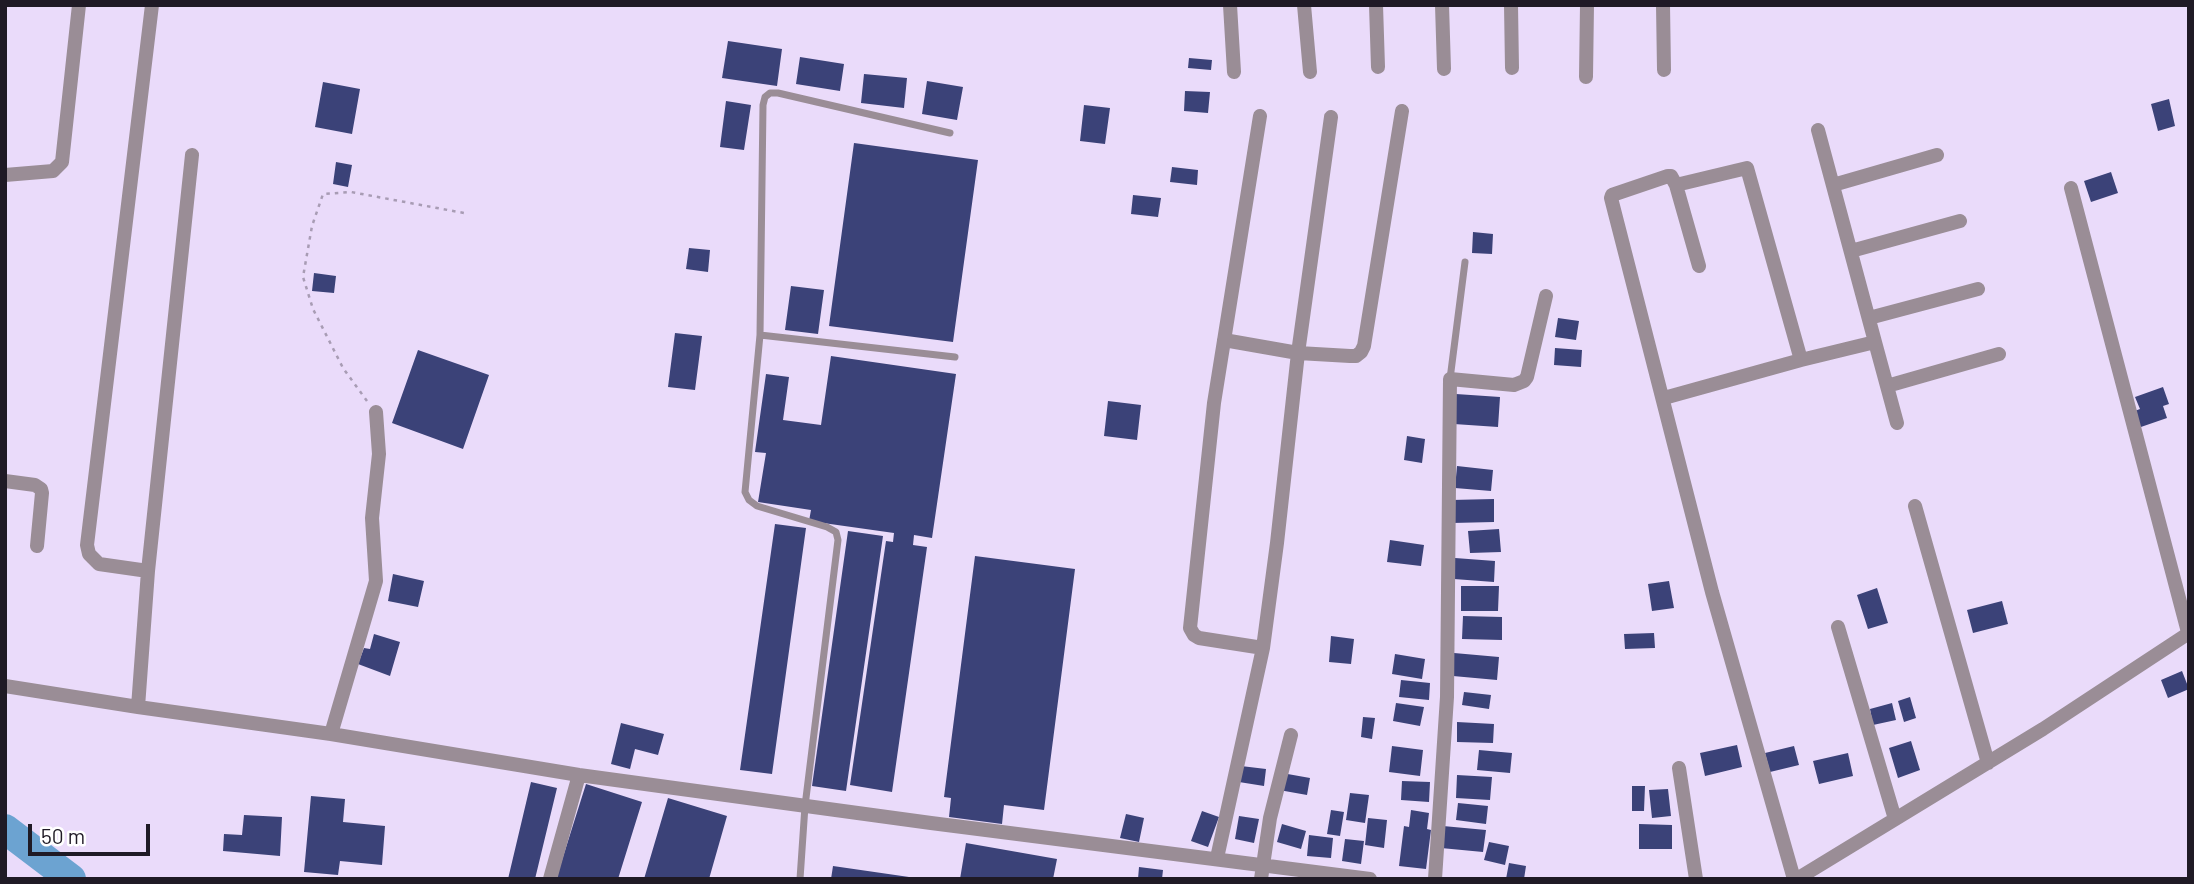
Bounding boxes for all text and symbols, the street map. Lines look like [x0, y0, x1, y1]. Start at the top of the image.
scale bar [32, 810, 154, 854]
text: 50 m [41, 823, 85, 848]

